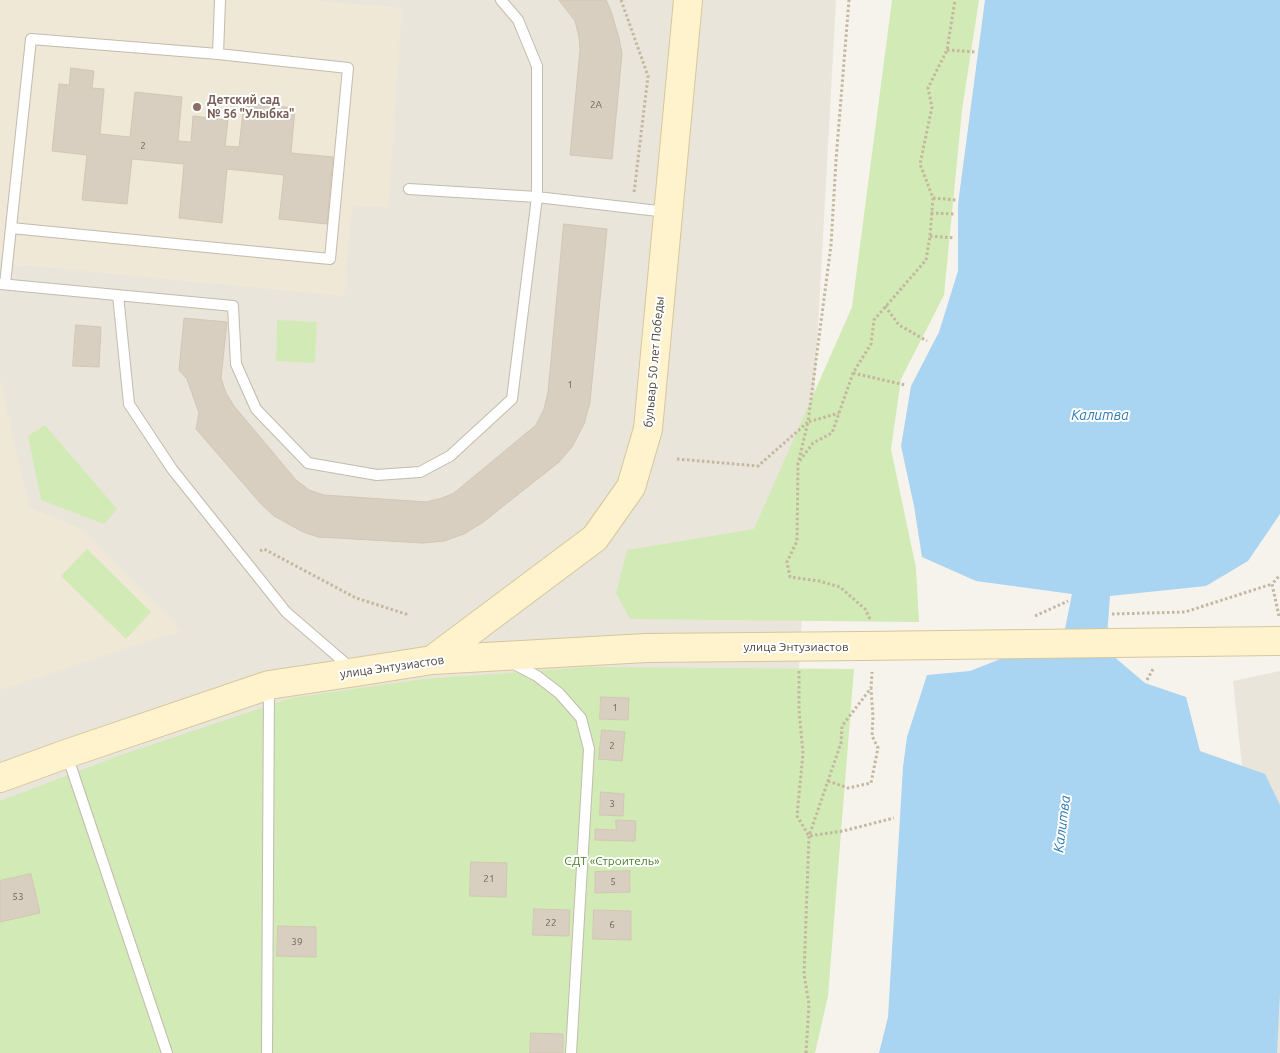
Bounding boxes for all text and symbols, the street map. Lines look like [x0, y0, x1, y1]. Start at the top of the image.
place label: Детский сад № 56 "Улыбка" [207, 93, 295, 121]
house number: 2А [590, 99, 602, 111]
marker: Детский сад № 56 "Улыбка" [191, 101, 203, 113]
house number: 2 [140, 140, 146, 152]
street label: бульвар 50 лет Победы [641, 296, 667, 428]
house number: 1 [567, 379, 573, 391]
water label: Калитва [1071, 407, 1129, 423]
street label: улица Энтузиастов [743, 640, 849, 654]
street label: улица Энтузиастов [339, 653, 445, 681]
house number: 1 [612, 702, 618, 714]
house number: 2 [609, 740, 615, 752]
water label: Калитва [1050, 794, 1074, 854]
house number: 3 [609, 798, 615, 810]
park label: СДТ «Строитель» [564, 854, 660, 868]
house number: 21 [483, 873, 495, 885]
house number: 5 [610, 876, 616, 888]
house number: 53 [12, 891, 24, 903]
house number: 22 [545, 917, 557, 929]
house number: 6 [609, 919, 615, 931]
house number: 39 [291, 936, 303, 948]

